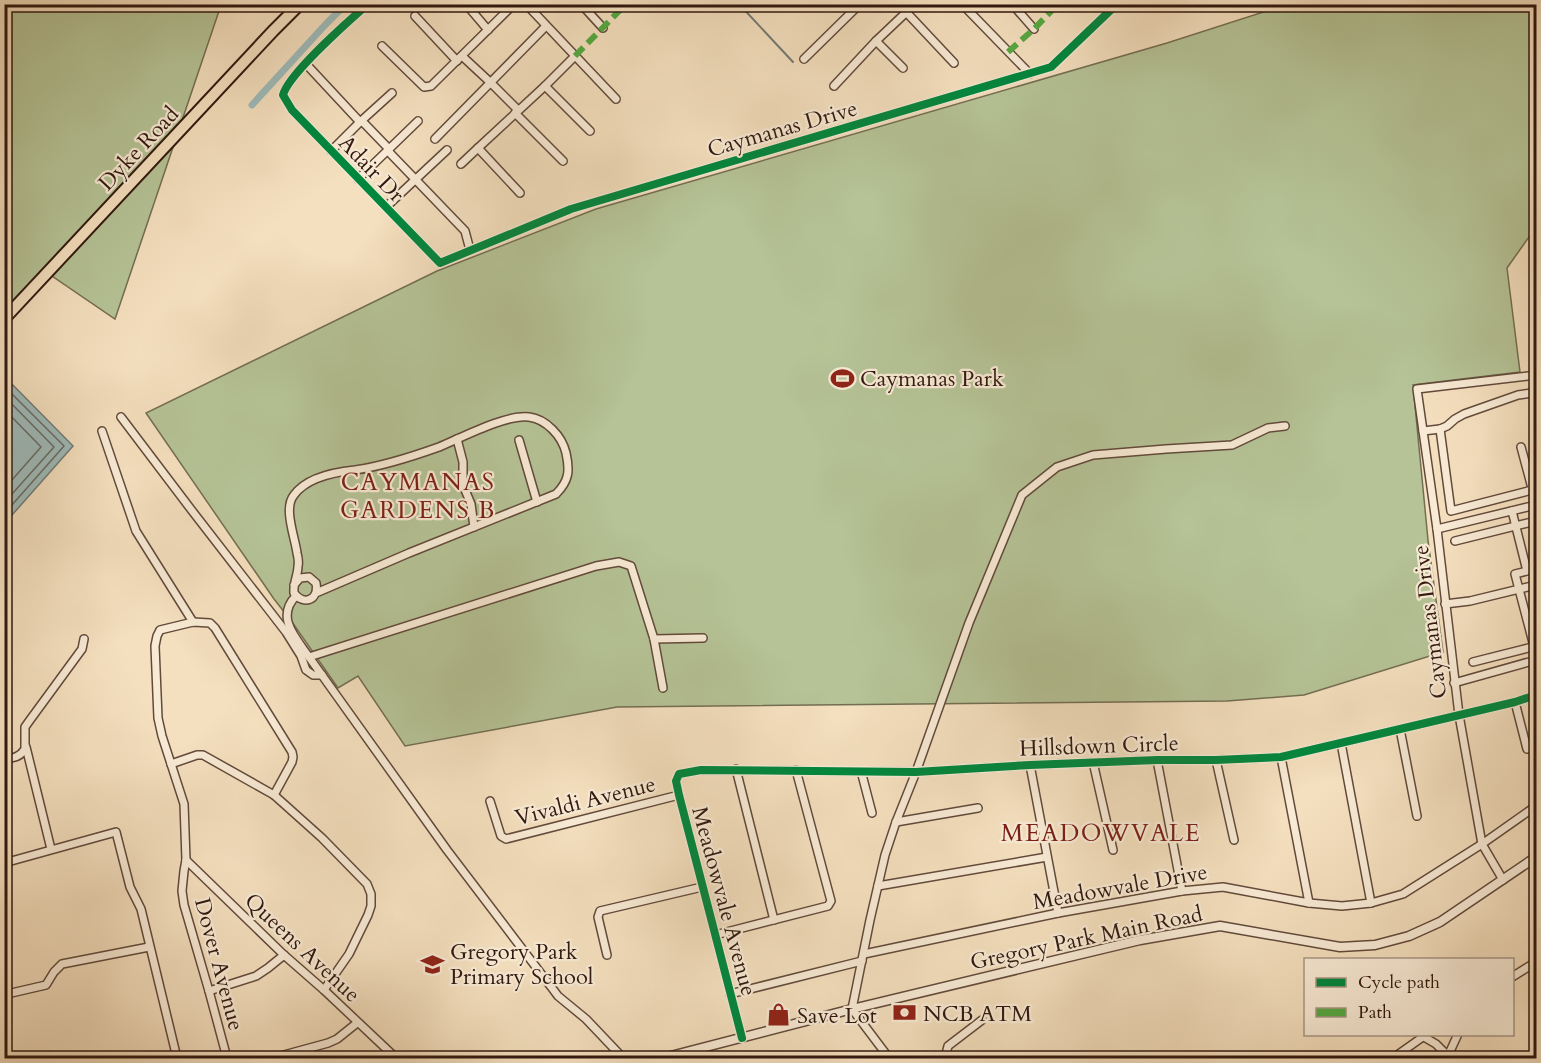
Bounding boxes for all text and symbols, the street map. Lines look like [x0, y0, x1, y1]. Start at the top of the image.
street label: Caymanas Drive [704, 93, 861, 165]
street label: Dyke Road [92, 100, 186, 198]
street label: Adair Dr [332, 128, 412, 210]
place label: Caymanas Park [860, 364, 1004, 394]
sports icon: Caymanas Park [829, 365, 855, 391]
district label: CAYMANAS GARDENS B [340, 466, 496, 527]
street label: Caymanas Drive [1406, 543, 1454, 700]
street label: Hillsdown Circle [1019, 728, 1179, 764]
street label: Vivaldi Avenue [512, 769, 659, 833]
street label: Meadowvale Avenue [684, 803, 764, 999]
district label: MEADOWVALE [1001, 817, 1201, 850]
street label: Meadowvale Drive [1031, 857, 1210, 917]
street label: Queens Avenue [238, 886, 367, 1009]
street label: Dover Avenue [187, 895, 251, 1034]
street label: Gregory Park Main Road [967, 899, 1205, 977]
place label: Gregory Park Primary School [450, 937, 594, 992]
school or university icon: Gregory Park Primary School [419, 951, 445, 977]
legend [1304, 958, 1514, 1036]
text: Cycle path [1358, 970, 1440, 995]
place label: NCB ATM [923, 999, 1032, 1029]
bank icon: NCB ATM [892, 1000, 918, 1026]
text: Path [1358, 1000, 1392, 1025]
place label: Save Lot [797, 1001, 877, 1031]
shop icon: Save Lot [766, 1002, 792, 1028]

